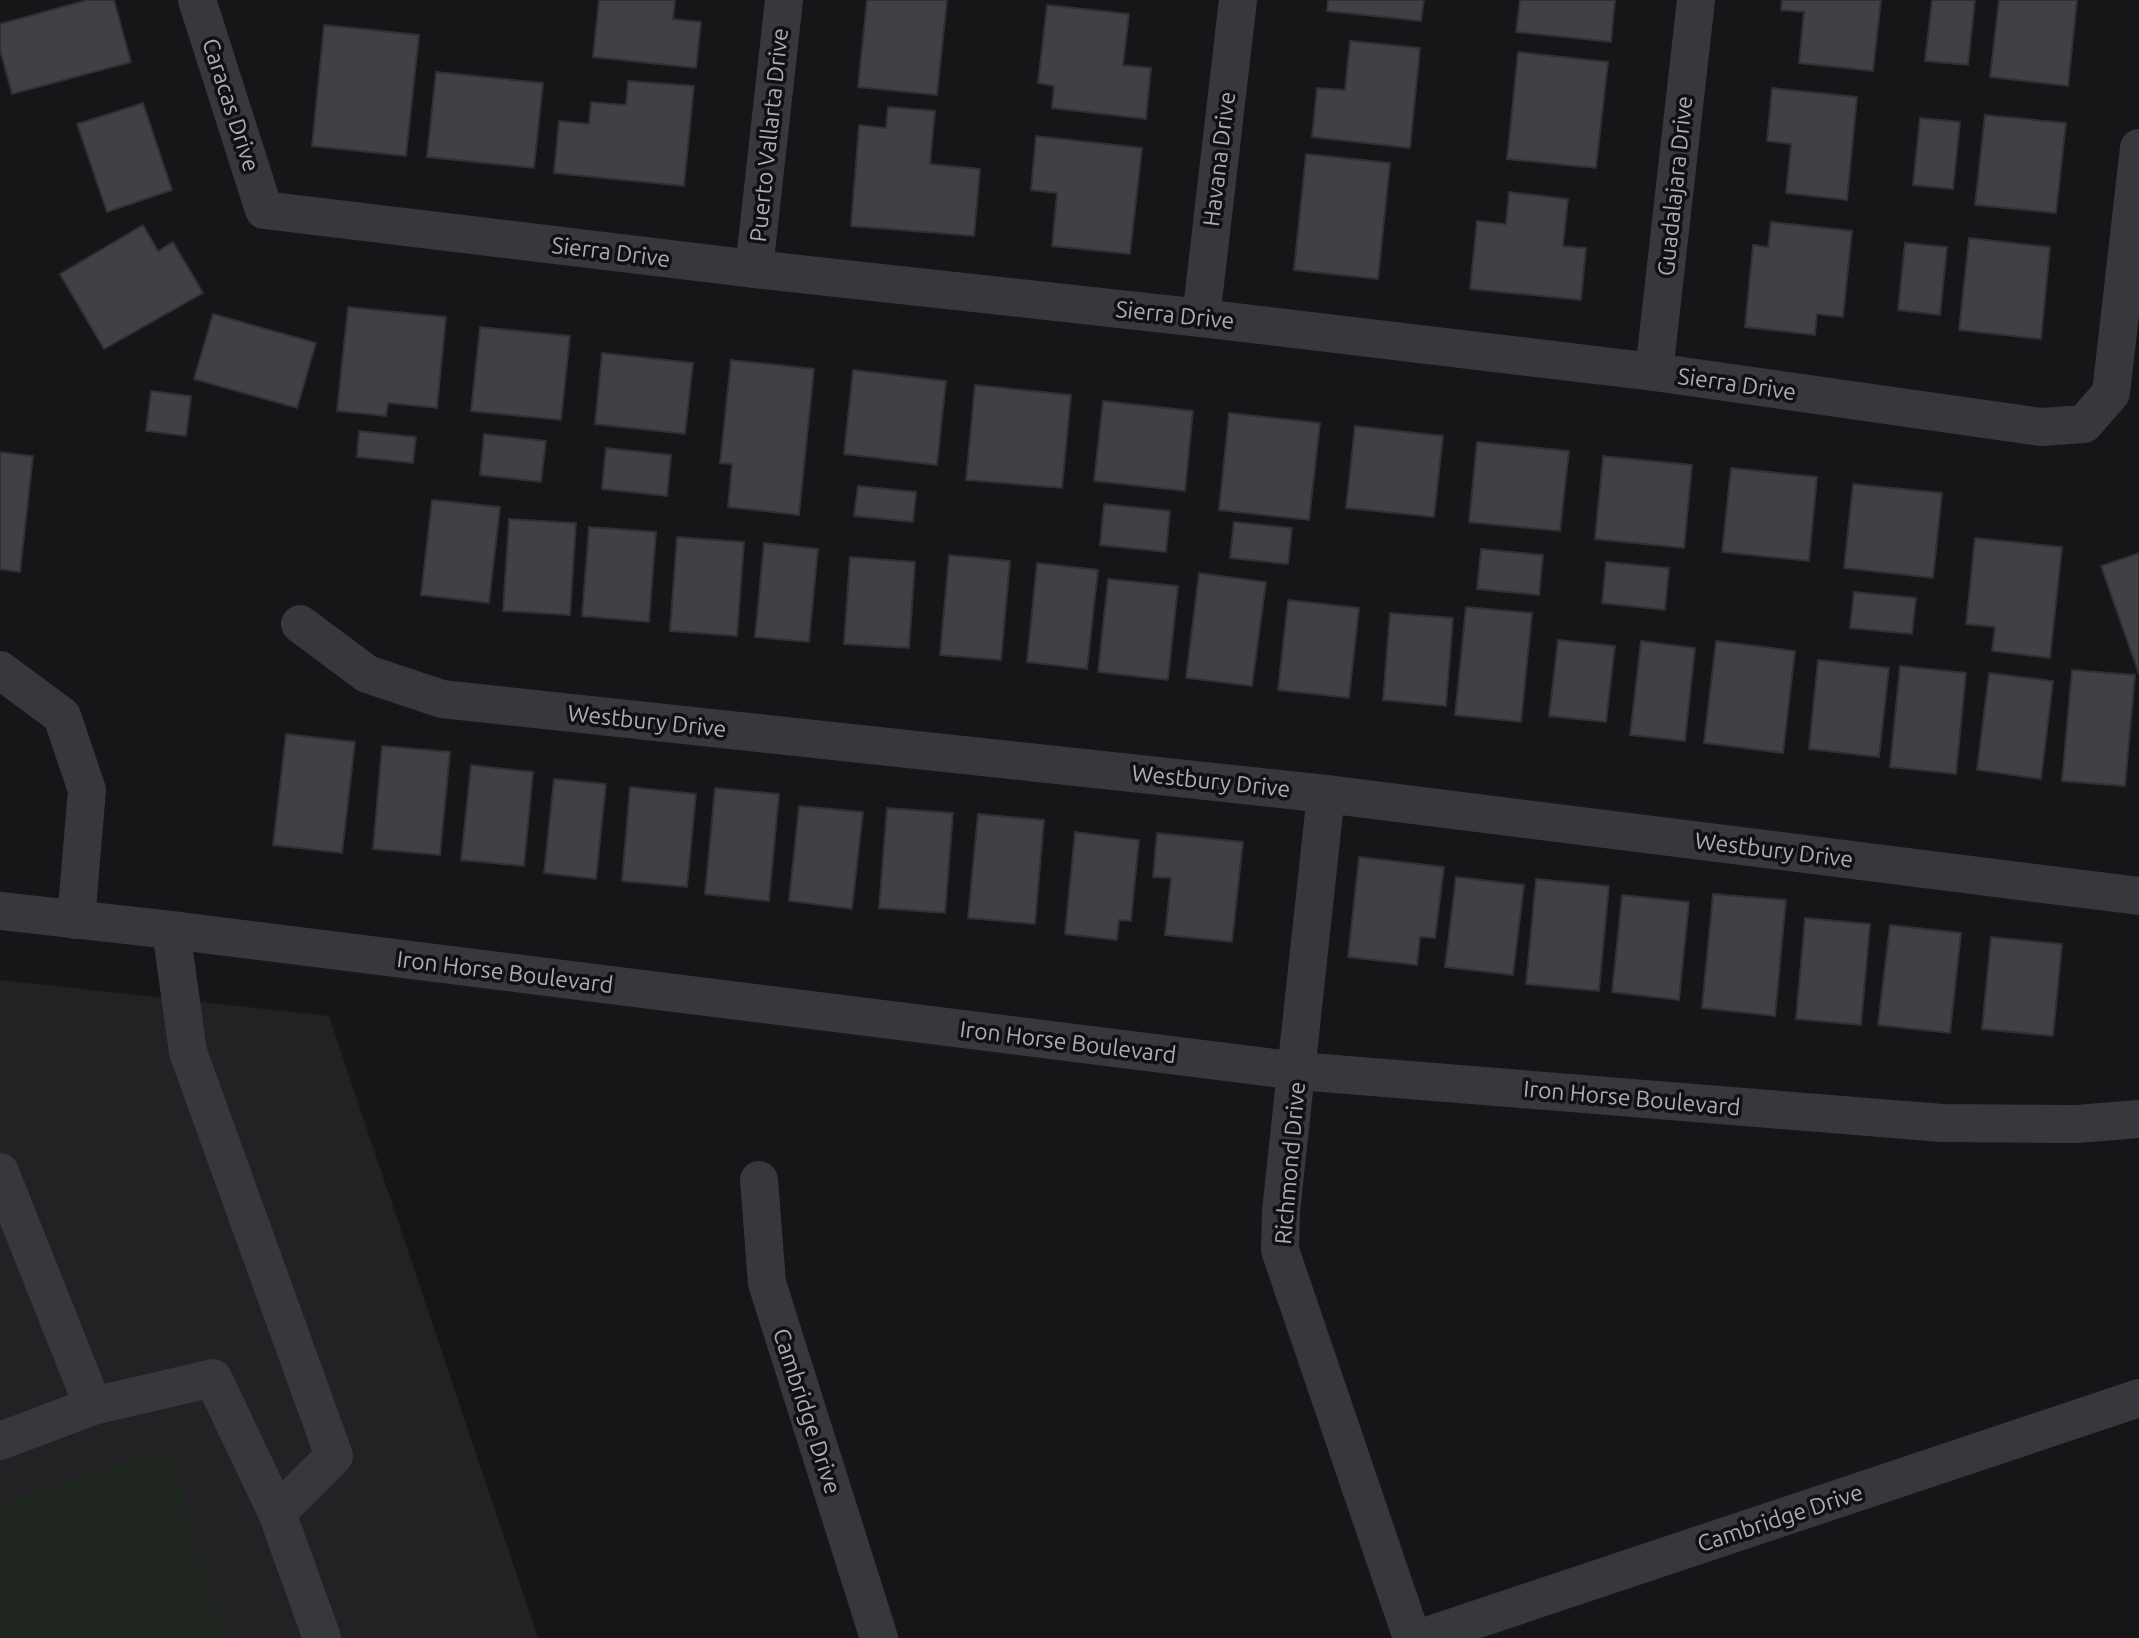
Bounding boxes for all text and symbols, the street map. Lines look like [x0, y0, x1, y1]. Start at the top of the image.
street label: Puerto Vallarta Drive [745, 27, 792, 243]
street label: Caracas Drive [198, 35, 265, 175]
street label: Havana Drive [1198, 90, 1239, 228]
street label: Guadalajara Drive [1653, 95, 1696, 277]
street label: Sierra Drive [550, 232, 672, 271]
street label: Sierra Drive [1114, 296, 1236, 333]
street label: Sierra Drive [1676, 363, 1798, 404]
street label: Westbury Drive [567, 700, 728, 741]
street label: Westbury Drive [1131, 760, 1292, 801]
street label: Westbury Drive [1694, 827, 1855, 872]
street label: Iron Horse Boulevard [396, 946, 615, 997]
street label: Iron Horse Boulevard [959, 1016, 1178, 1067]
street label: Iron Horse Boulevard [1523, 1076, 1742, 1119]
street label: Richmond Drive [1270, 1081, 1309, 1245]
street label: Cambridge Drive [769, 1325, 846, 1497]
street label: Cambridge Drive [1694, 1479, 1866, 1556]

